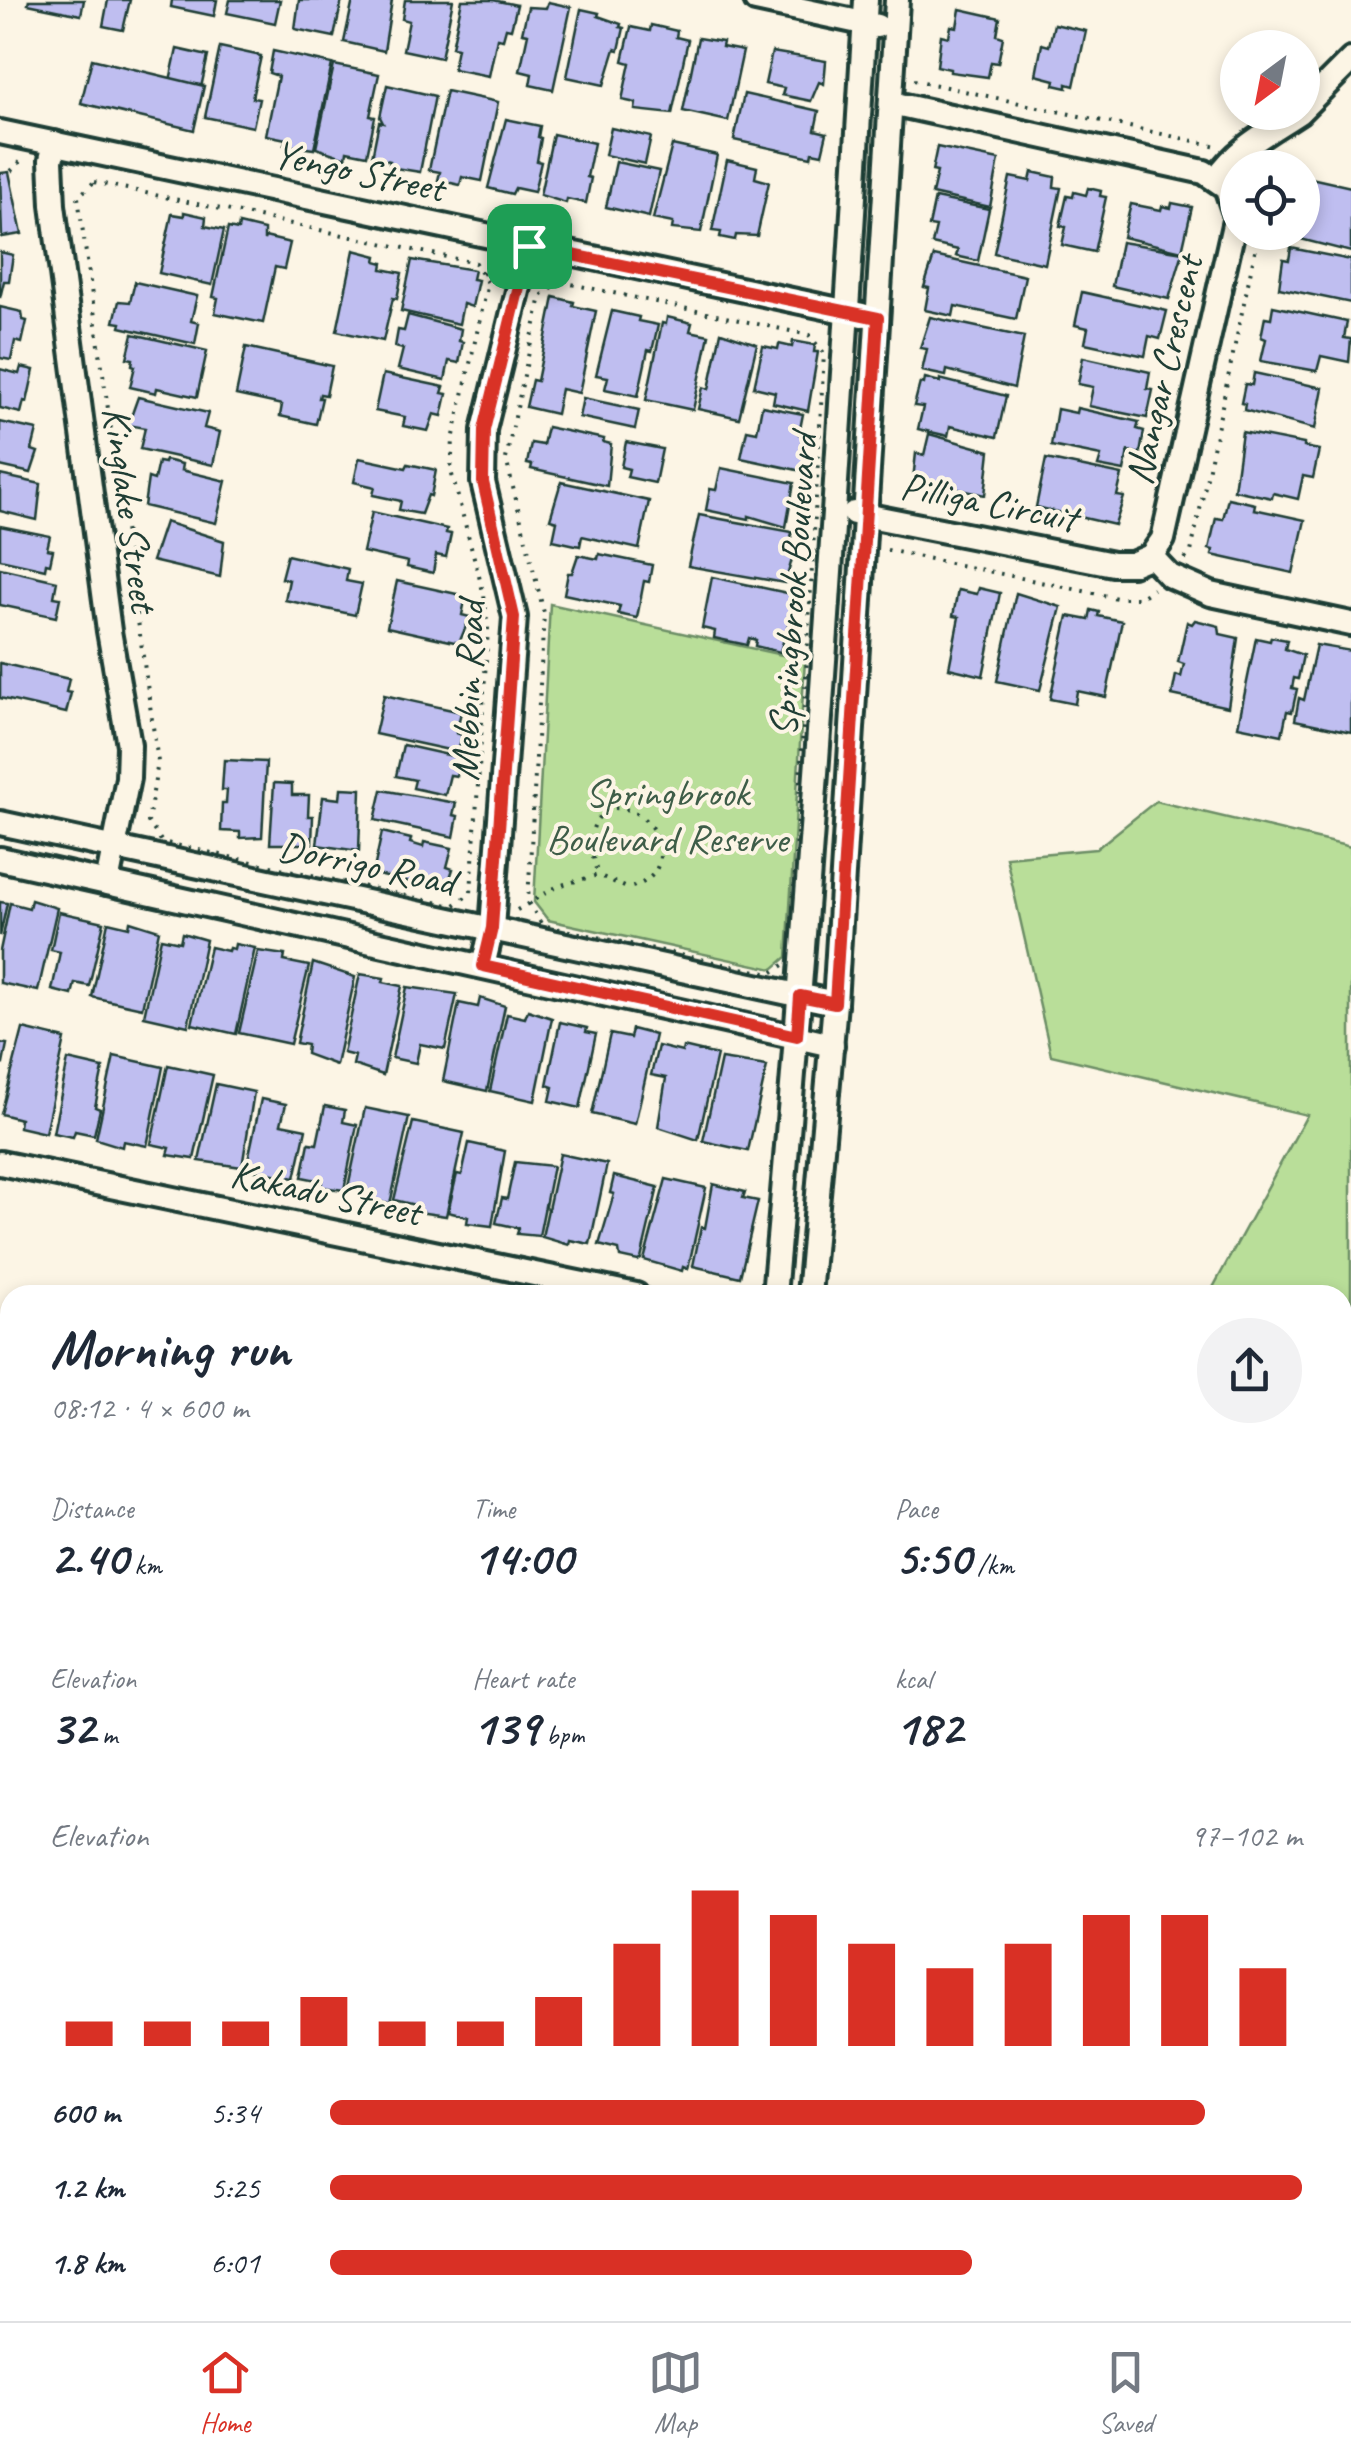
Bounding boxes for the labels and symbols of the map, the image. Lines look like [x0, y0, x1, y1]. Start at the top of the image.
north arrow [1220, 30, 1320, 130]
street label: Yengo Street [269, 129, 452, 214]
pin [487, 204, 572, 289]
street label: Nangar Crescent [1113, 248, 1215, 489]
street label: Kinglake Street [91, 403, 170, 619]
street label: Springbrook Boulevard [757, 426, 829, 738]
street label: Pilliga Circuit [897, 460, 1087, 545]
street label: Mebbin Road [440, 594, 496, 782]
park label: Springbrook Boulevard Reserve [546, 768, 791, 864]
street label: Dorrigo Road [274, 821, 466, 908]
street label: Kakadu Street [226, 1148, 429, 1238]

